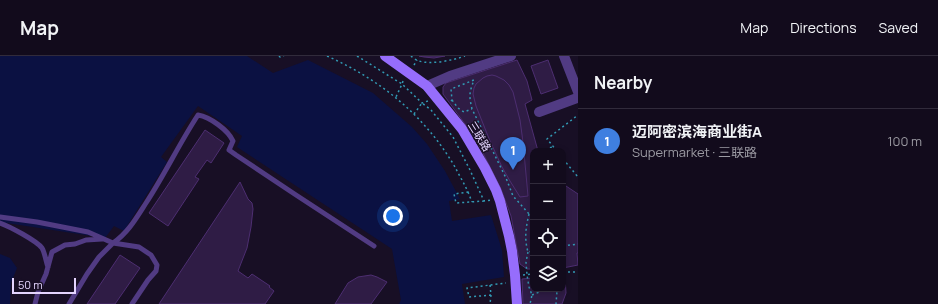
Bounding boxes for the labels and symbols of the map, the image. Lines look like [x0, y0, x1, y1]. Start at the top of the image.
street label: 三联路 [465, 118, 495, 154]
pin: 1 [500, 137, 526, 170]
your location [383, 206, 403, 226]
scale bar [12, 276, 76, 295]

